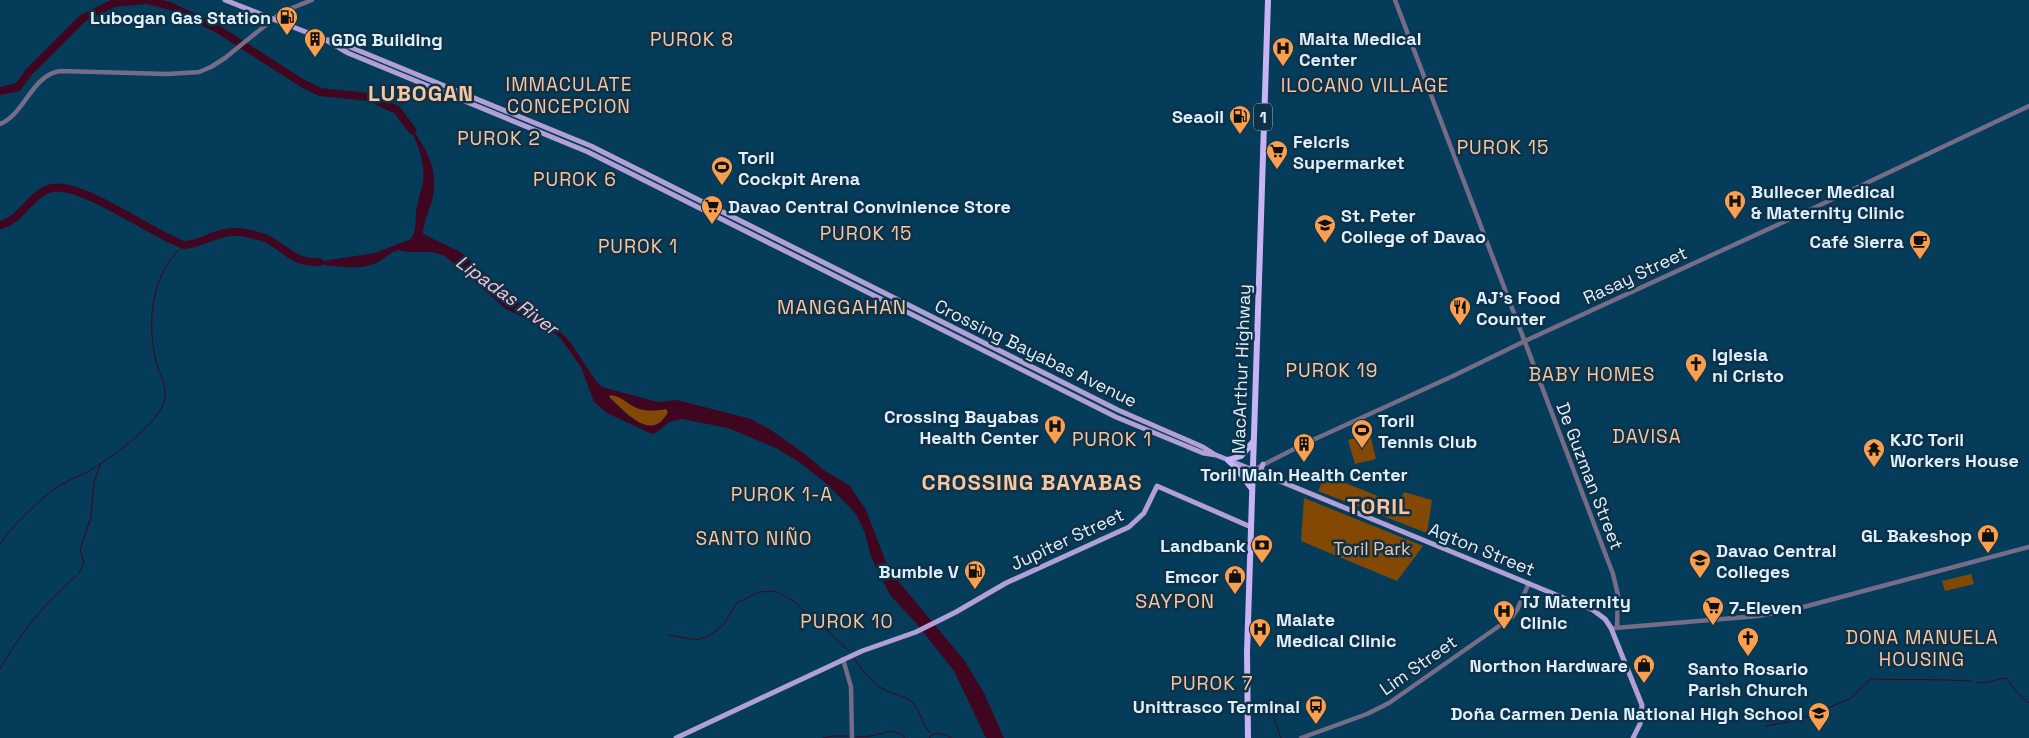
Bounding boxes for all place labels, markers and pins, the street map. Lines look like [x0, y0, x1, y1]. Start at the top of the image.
fuel station icon: Lubogan Gas Station [275, 5, 299, 36]
place label: Lubogan Gas Station [90, 6, 271, 29]
building icon: GDG Building [303, 27, 327, 58]
place label: Malta Medical Center [1299, 27, 1422, 71]
place label: GDG Building [331, 28, 443, 51]
hospital icon: Malta Medical Center [1271, 36, 1295, 67]
fuel station icon: Seaoil [1228, 104, 1252, 135]
place label: Seaoil [1172, 105, 1224, 128]
place label: Felcris Supermarket [1293, 130, 1405, 174]
supermarket icon: Felcris Supermarket [1265, 139, 1289, 170]
place label: Toril Cockpit Arena [738, 146, 861, 190]
sports icon: Toril Cockpit Arena [710, 155, 734, 186]
place label: Bullecer Medical & Maternity Clinic [1751, 180, 1905, 224]
hospital icon: Bullecer Medical & Maternity Clinic [1723, 189, 1747, 220]
supermarket icon: Davao Central Convinience Store [700, 194, 724, 225]
place label: Davao Central Convinience Store [728, 195, 1011, 218]
place label: St. Peter College of Davao [1341, 204, 1486, 248]
school or university icon: St. Peter College of Davao [1313, 213, 1337, 244]
cafe icon: Café Sierra [1908, 229, 1932, 260]
place label: Café Sierra [1810, 230, 1905, 253]
place label: AJ's Food Counter [1476, 286, 1561, 330]
restaurant icon: AJ's Food Counter [1448, 295, 1472, 326]
place label: Iglesia ni Cristo [1712, 343, 1784, 387]
church icon: Iglesia ni Cristo [1684, 352, 1708, 383]
place label: Crossing Bayabas Health Center [884, 405, 1039, 449]
place label: Toril Tennis Club [1378, 409, 1477, 453]
hospital icon: Crossing Bayabas Health Center [1043, 414, 1067, 445]
sports icon: Toril Tennis Club [1350, 418, 1374, 449]
place label: KJC Toril Workers House [1890, 428, 2019, 472]
building icon: Toril Main Health Center [1292, 432, 1316, 463]
temple icon: KJC Toril Workers House [1862, 437, 1886, 468]
place label: Toril Main Health Center [1200, 463, 1408, 486]
shop icon: GL Bakeshop [1976, 523, 2000, 554]
place label: GL Bakeshop [1861, 524, 1972, 547]
bank icon: Landbank [1250, 533, 1274, 564]
place label: Landbank [1160, 534, 1246, 557]
place label: Davao Central Colleges [1716, 539, 1836, 583]
school or university icon: Davao Central Colleges [1688, 548, 1712, 579]
fuel station icon: Bumble V [963, 559, 987, 590]
place label: Bumble V [878, 560, 959, 583]
shop icon: Emcor [1223, 564, 1247, 595]
place label: Emcor [1165, 565, 1219, 588]
place label: TJ Maternity Clinic [1520, 590, 1631, 634]
supermarket icon: 7-Eleven [1701, 595, 1725, 626]
place label: 7-Eleven [1729, 596, 1802, 619]
hospital icon: TJ Maternity Clinic [1492, 599, 1516, 630]
place label: Malate Medical Clinic [1276, 608, 1396, 652]
hospital icon: Malate Medical Clinic [1248, 617, 1272, 648]
church icon: Santo Rosario Parish Church [1736, 626, 1760, 657]
shop icon: Northon Hardware [1632, 653, 1656, 684]
place label: Northon Hardware [1470, 654, 1628, 677]
place label: Santo Rosario Parish Church [1688, 657, 1808, 701]
bus stop icon: Unittrasco Terminal [1304, 694, 1328, 725]
place label: Unittrasco Terminal [1133, 695, 1300, 718]
school or university icon: Doña Carmen Denia National High School [1807, 701, 1831, 732]
place label: Doña Carmen Denia National High School [1450, 702, 1803, 725]

